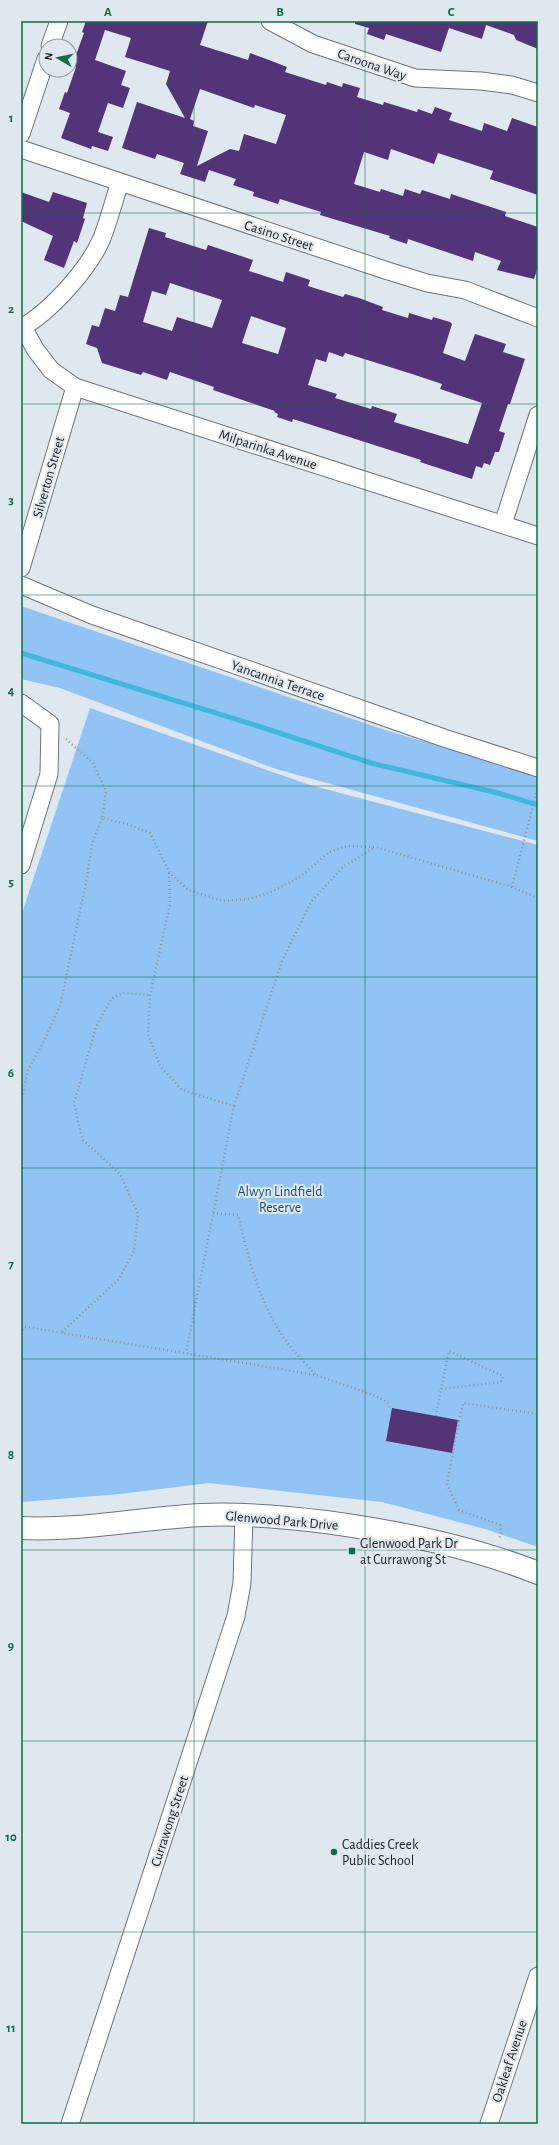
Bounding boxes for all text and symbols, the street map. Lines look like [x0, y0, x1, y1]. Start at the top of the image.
text: A [104, 6, 112, 19]
text: B [276, 6, 284, 19]
text: C [448, 6, 455, 19]
north arrow [38, 38, 78, 78]
street label: Caroona Way [335, 47, 408, 83]
text: N [43, 52, 55, 61]
text: 1 [9, 112, 13, 125]
street label: Casino Street [242, 218, 315, 254]
text: 2 [8, 303, 14, 316]
street label: Milparinka Avenue [217, 428, 318, 472]
street label: Silverton Street [31, 435, 67, 519]
text: 3 [8, 494, 14, 507]
street label: Yancannia Terrace [229, 658, 326, 703]
text: 4 [8, 685, 15, 698]
text: 5 [8, 876, 14, 889]
text: 6 [8, 1067, 14, 1080]
park label: Alwyn Lindfield Reserve [237, 1185, 323, 1215]
text: 7 [8, 1258, 14, 1271]
text: 8 [8, 1449, 14, 1462]
street label: Glenwood Park Drive [225, 1509, 339, 1533]
place label: Glenwood Park Dr at Currawong St [360, 1537, 458, 1567]
marker: Glenwood Park Dr at Currawong St [347, 1546, 357, 1556]
text: 9 [8, 1640, 14, 1653]
street label: Currawong Street [149, 1774, 191, 1868]
text: 10 [5, 1831, 17, 1844]
place label: Caddies Creek Public School [342, 1838, 419, 1868]
marker: Caddies Creek Public School [329, 1847, 339, 1857]
street label: Oakleaf Avenue [490, 2019, 530, 2104]
text: 11 [6, 2022, 16, 2035]

